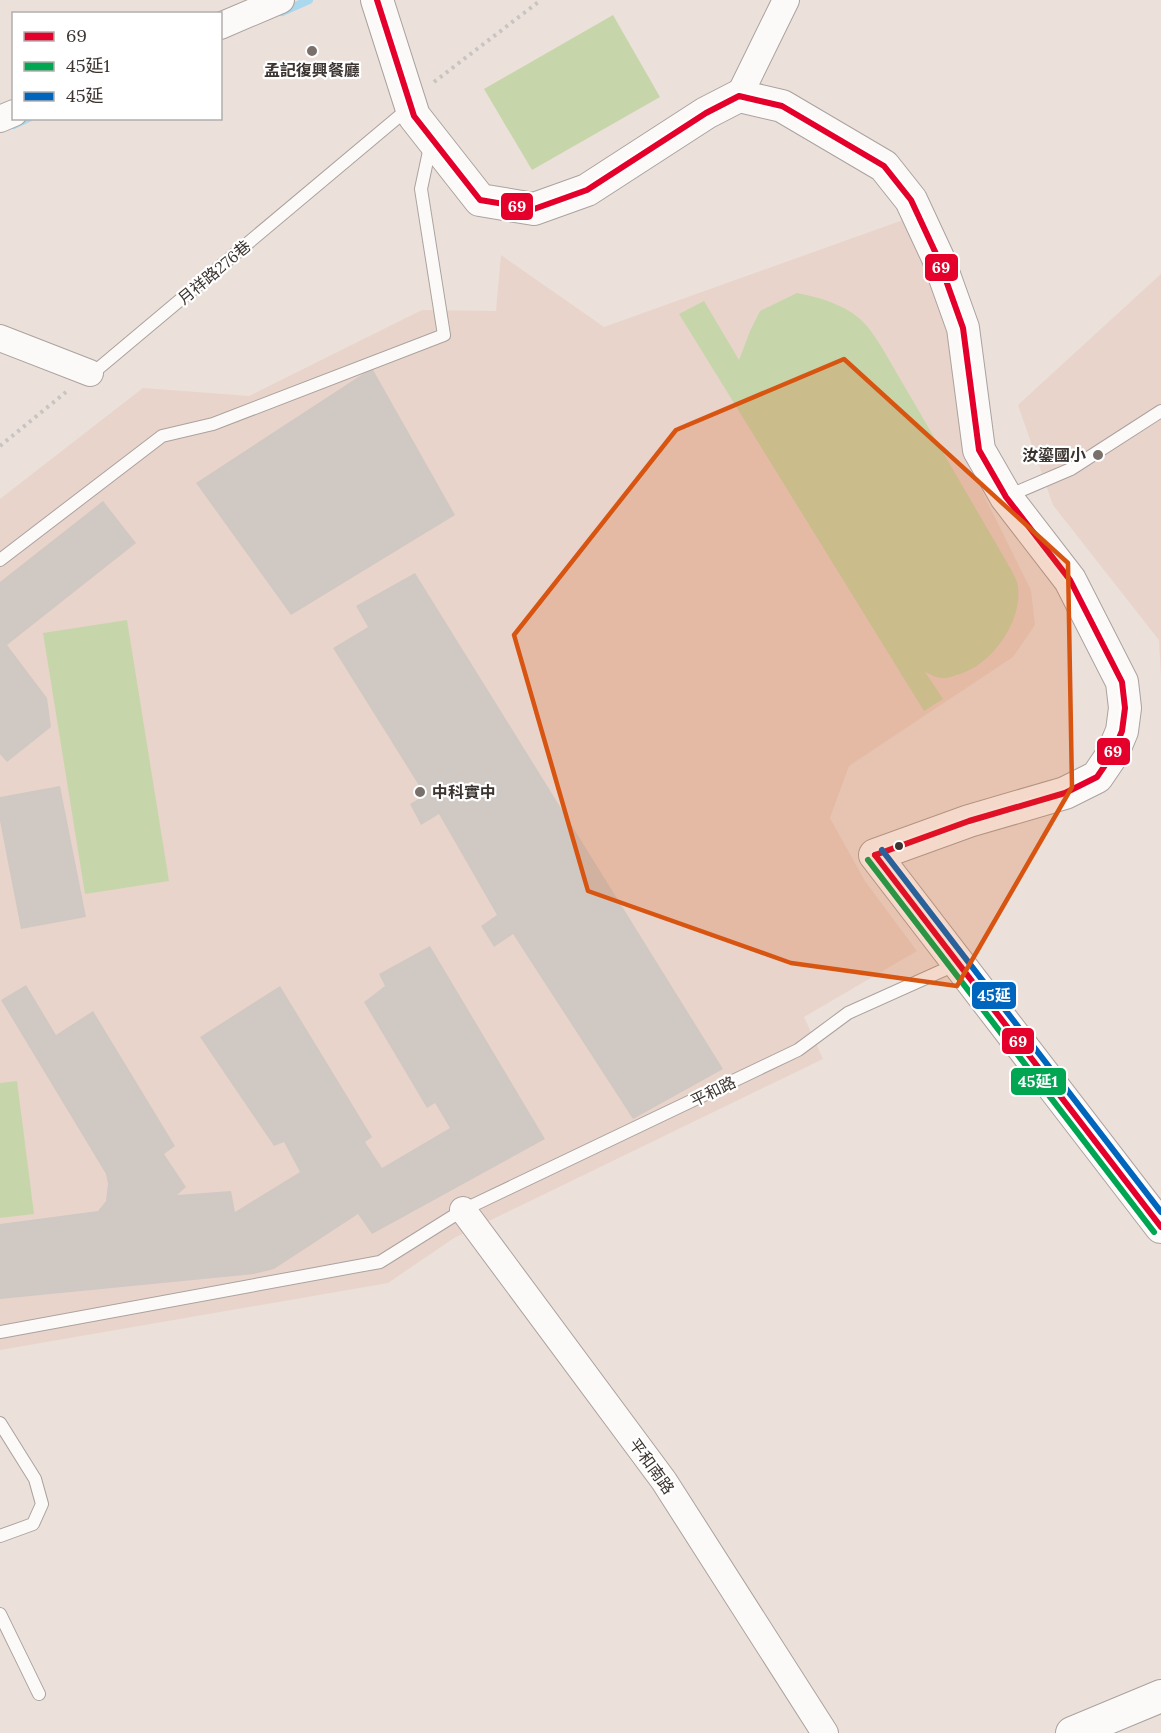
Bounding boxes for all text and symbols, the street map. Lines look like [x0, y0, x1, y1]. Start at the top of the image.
legend [12, 12, 222, 120]
text: 69 [66, 24, 87, 47]
marker: 孟記復興餐廳 [305, 44, 319, 58]
text: 45延1 [66, 54, 110, 77]
place label: 孟記復興餐廳 [264, 60, 360, 80]
text: 45延 [66, 84, 104, 107]
line badge: 69 [500, 192, 534, 221]
text: 69 [508, 196, 526, 216]
street label: 月祥路276巷 [173, 236, 255, 308]
line badge: 69 [924, 253, 959, 282]
text: 69 [932, 257, 950, 277]
place label: 汝鎏國小 [1022, 445, 1086, 465]
marker: 汝鎏國小 [1091, 448, 1105, 462]
line badge: 69 [1096, 737, 1131, 766]
text: 69 [1104, 741, 1122, 761]
place label: 中科實中 [432, 782, 496, 802]
marker: 中科實中 [413, 785, 427, 799]
unlabelled marker [893, 840, 905, 852]
line badge: 45延 [971, 981, 1017, 1010]
text: 45延 [977, 985, 1011, 1005]
line badge: 69 [1001, 1027, 1035, 1055]
text: 69 [1009, 1031, 1027, 1051]
line badge: 45延1 [1010, 1067, 1067, 1096]
street label: 平和路 [687, 1071, 739, 1111]
text: 45延1 [1018, 1071, 1058, 1091]
street label: 平和南路 [625, 1434, 679, 1498]

